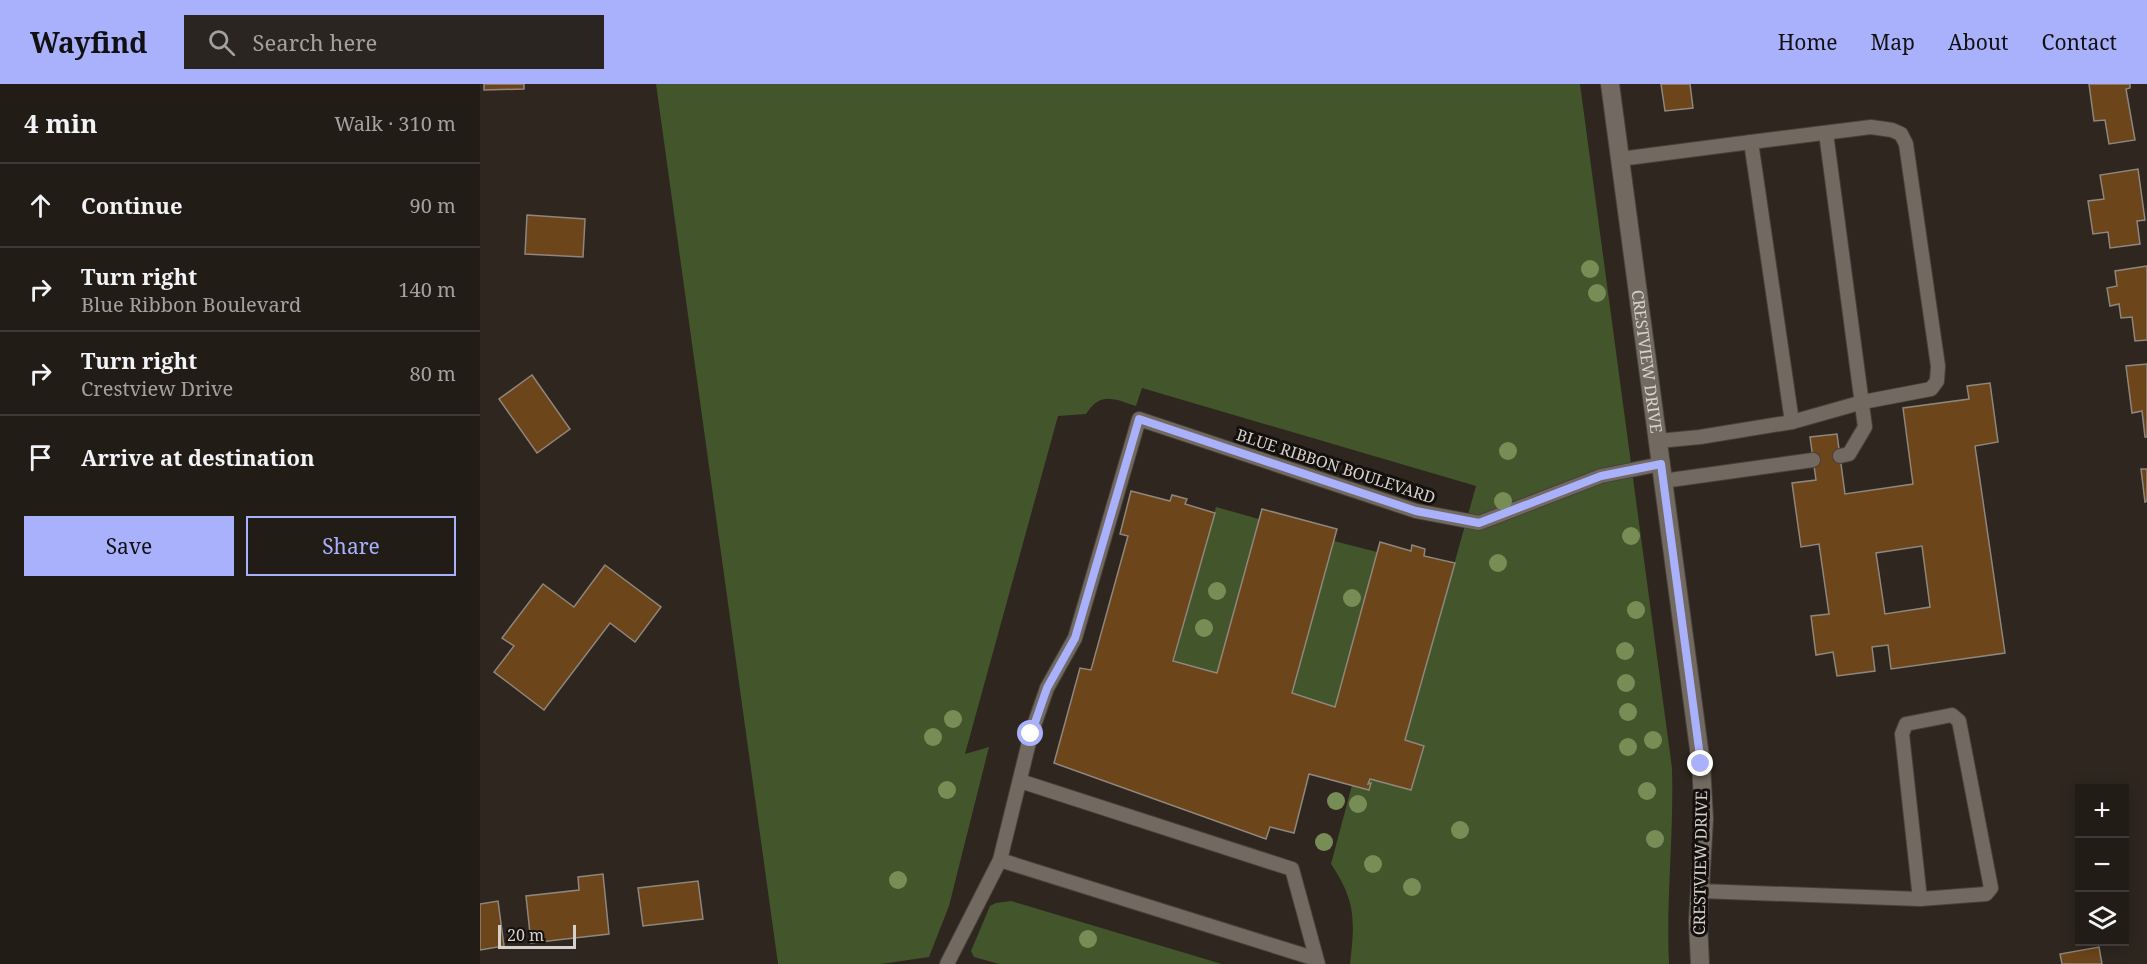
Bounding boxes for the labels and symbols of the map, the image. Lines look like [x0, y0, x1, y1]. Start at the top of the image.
street label: CRESTVIEW DRIVE [1627, 288, 1668, 435]
street label: BLUE RIBBON BOULEVARD [1234, 423, 1438, 509]
route start [1017, 720, 1043, 746]
route end [1687, 750, 1713, 776]
street label: CRESTVIEW DRIVE [1688, 791, 1712, 935]
scale bar [498, 922, 576, 950]

